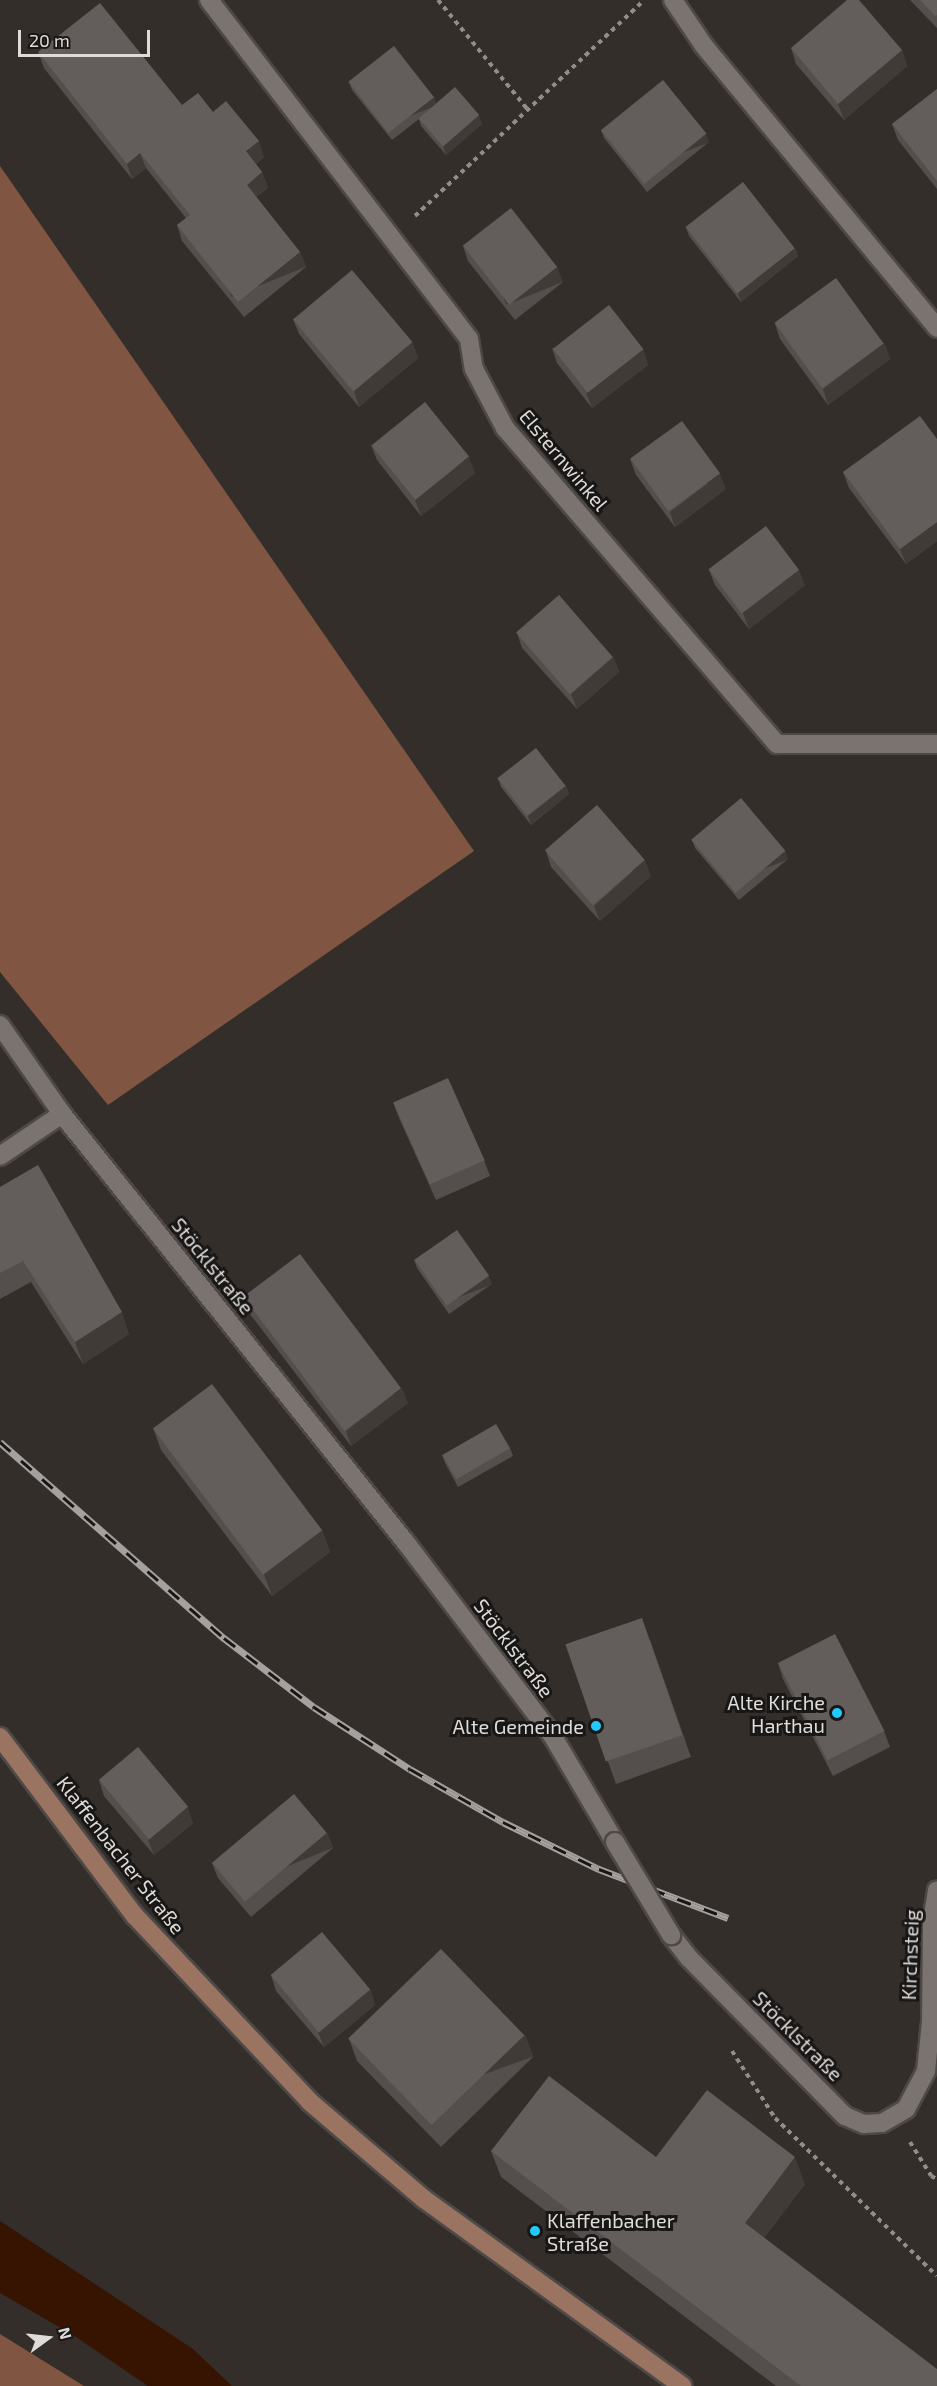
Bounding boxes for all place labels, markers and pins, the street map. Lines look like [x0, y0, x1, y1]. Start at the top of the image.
place label: Alte Kirche Harthau [727, 1690, 825, 1737]
marker: Alte Kirche Harthau [830, 1706, 844, 1720]
place label: Alte Gemeinde [453, 1714, 584, 1738]
marker: Alte Gemeinde [589, 1719, 603, 1733]
place label: Klaffenbacher Straße [547, 2208, 675, 2255]
marker: Klaffenbacher Straße [528, 2224, 542, 2238]

